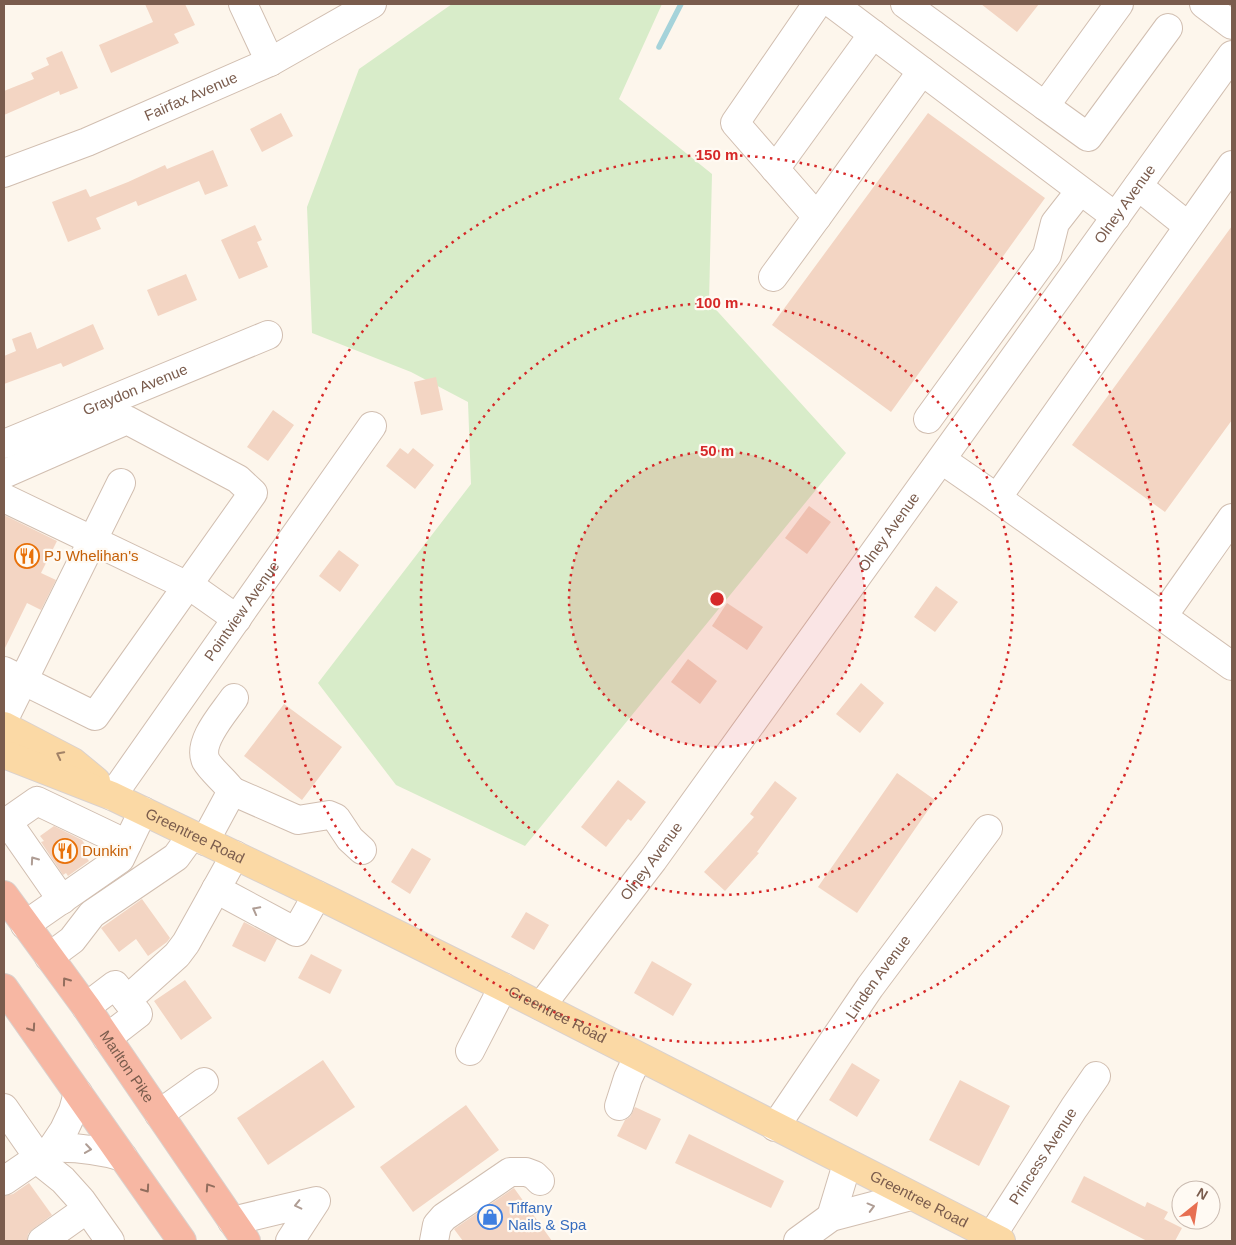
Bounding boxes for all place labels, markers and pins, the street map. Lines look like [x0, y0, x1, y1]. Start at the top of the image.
restaurant icon: PJ Whelihan's [14, 543, 40, 569]
place label: PJ Whelihan's [44, 547, 139, 564]
centre of rings [708, 590, 726, 608]
restaurant icon: Dunkin' [52, 838, 78, 864]
place label: Dunkin' [82, 842, 132, 859]
place label: Tiffany Nails & Spa [508, 1199, 587, 1233]
shop icon: Tiffany Nails & Spa [477, 1204, 503, 1230]

